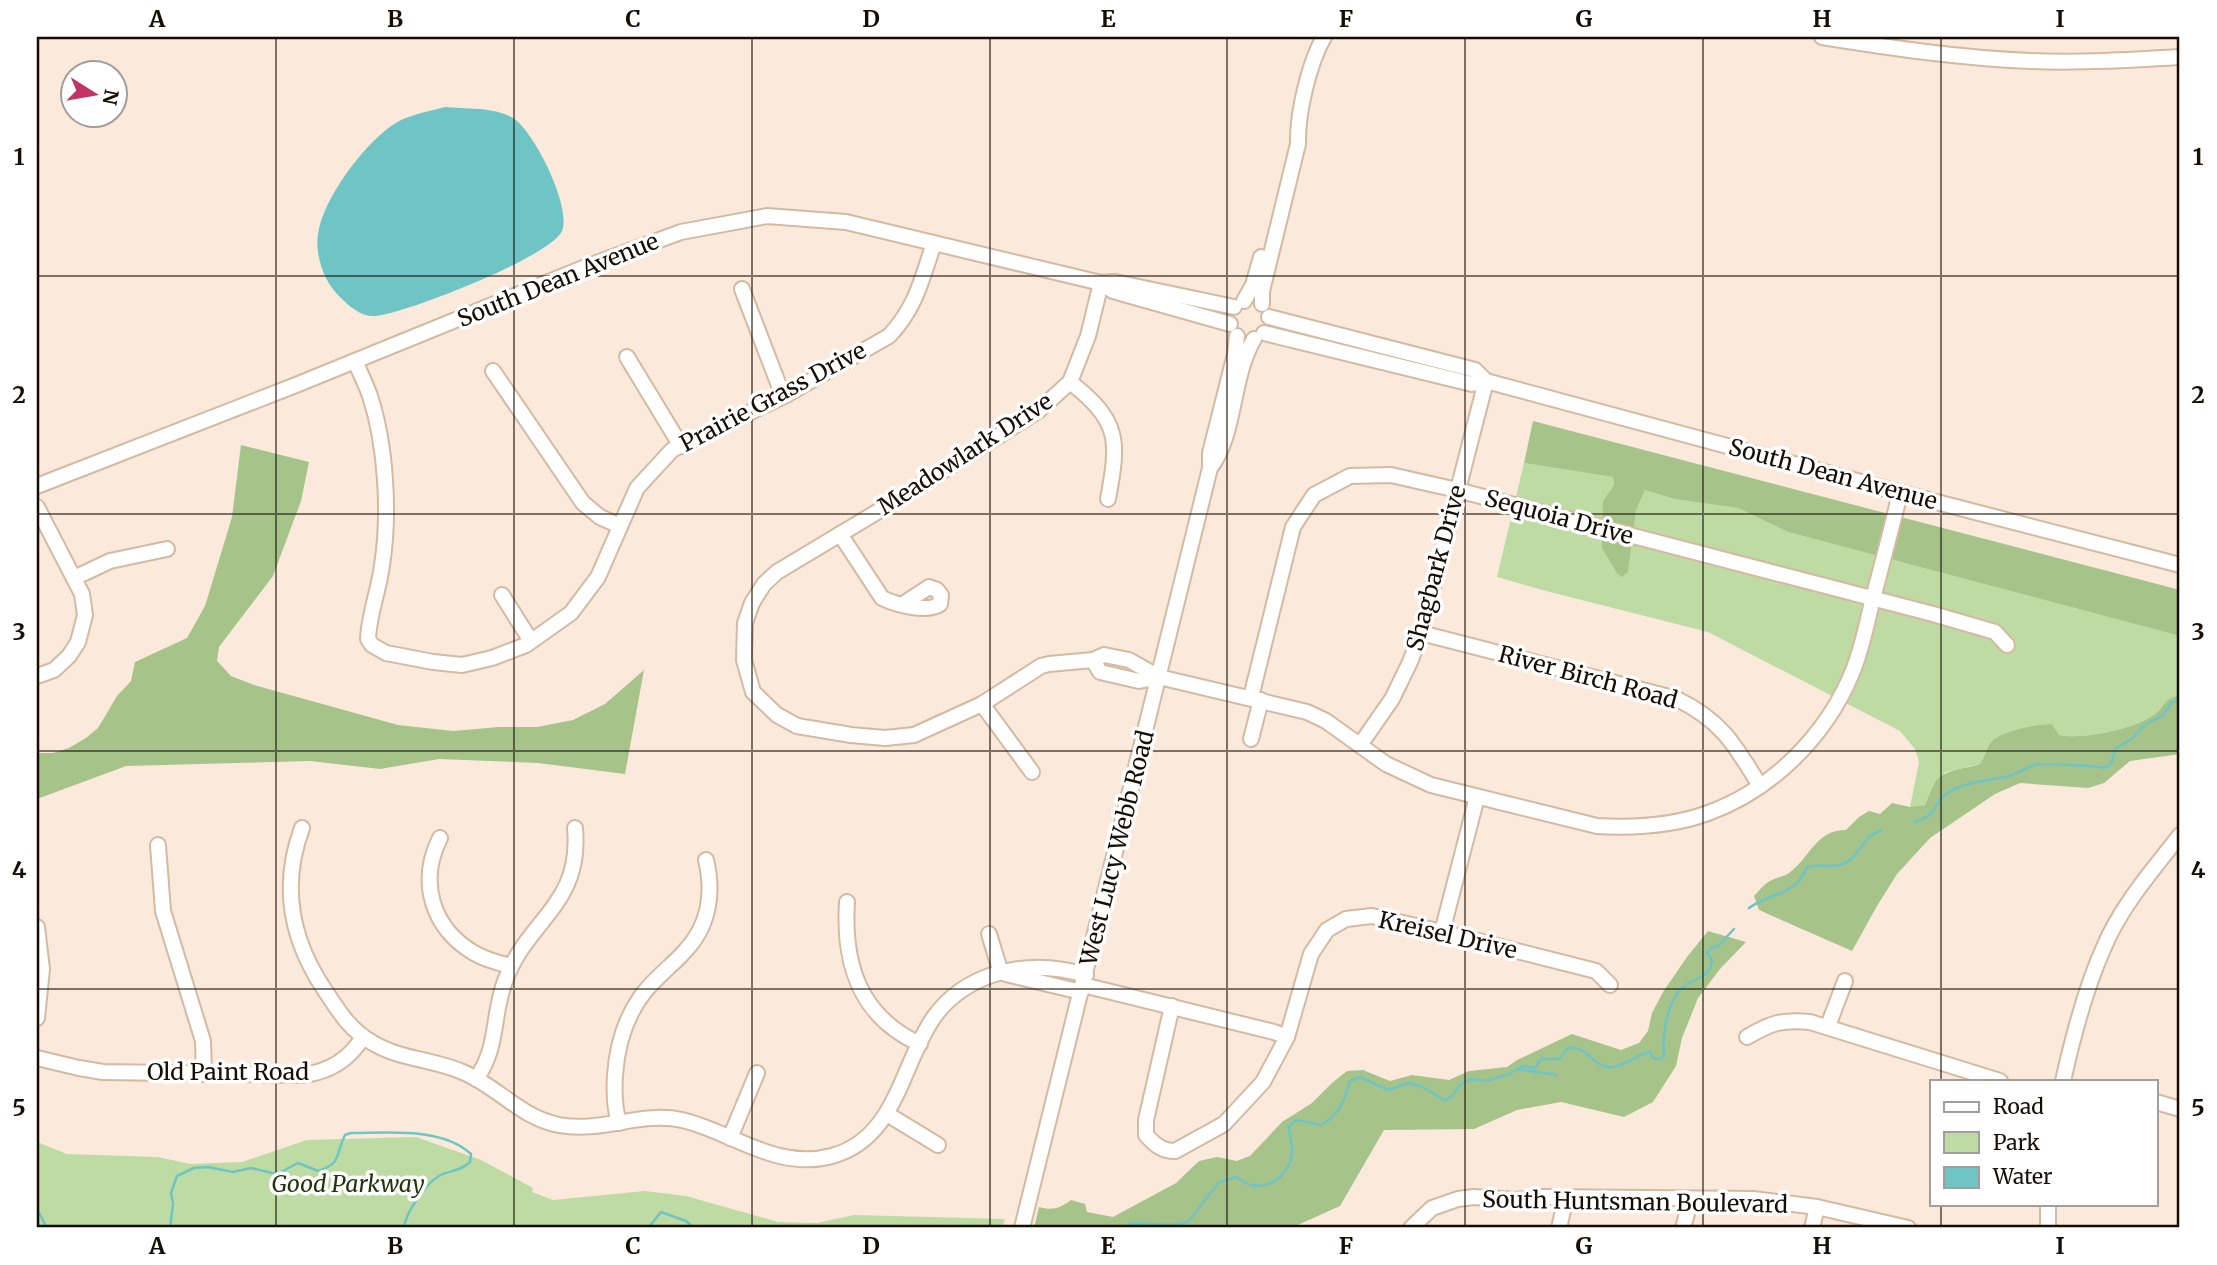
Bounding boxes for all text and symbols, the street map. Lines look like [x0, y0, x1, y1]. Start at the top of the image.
text: A [148, 4, 166, 33]
text: B [387, 4, 403, 33]
text: C [625, 4, 641, 33]
text: D [862, 4, 880, 33]
text: E [1100, 4, 1116, 33]
text: F [1339, 4, 1353, 33]
text: G [1576, 4, 1593, 33]
text: H [1813, 4, 1832, 33]
text: I [2055, 4, 2065, 33]
north arrow [60, 60, 130, 130]
text: N [97, 88, 124, 107]
text: 1 [14, 142, 25, 171]
text: 1 [2193, 142, 2204, 171]
street label: South Dean Avenue [453, 226, 663, 333]
street label: Prairie Grass Drive [675, 335, 871, 458]
text: 2 [12, 380, 26, 409]
text: 2 [2191, 380, 2205, 409]
street label: Meadowlark Drive [872, 386, 1058, 521]
street label: South Dean Avenue [1726, 432, 1940, 515]
street label: Shagbark Drive [1399, 482, 1472, 654]
street label: Sequoia Drive [1482, 483, 1637, 550]
text: 3 [12, 617, 26, 646]
text: 3 [2191, 617, 2205, 646]
street label: River Birch Road [1495, 639, 1681, 714]
street label: West Lucy Webb Road [1073, 727, 1160, 969]
text: 4 [12, 855, 27, 884]
text: 4 [2191, 855, 2206, 884]
street label: Kreisel Drive [1376, 904, 1520, 965]
street label: Old Paint Road [147, 1057, 309, 1086]
legend [1930, 1080, 2158, 1206]
text: 5 [12, 1093, 26, 1122]
text: Road [1993, 1093, 2044, 1120]
text: 5 [2191, 1093, 2205, 1122]
text: Park [1993, 1129, 2040, 1156]
text: Water [1992, 1163, 2052, 1190]
park label: Good Parkway [271, 1169, 425, 1198]
street label: South Huntsman Boulevard [1482, 1184, 1788, 1219]
text: A [148, 1231, 166, 1260]
text: B [387, 1231, 403, 1260]
text: C [625, 1231, 641, 1260]
text: D [862, 1231, 880, 1260]
text: E [1100, 1231, 1116, 1260]
text: F [1339, 1231, 1353, 1260]
text: G [1576, 1231, 1593, 1260]
text: H [1813, 1231, 1832, 1260]
text: I [2055, 1231, 2065, 1260]

